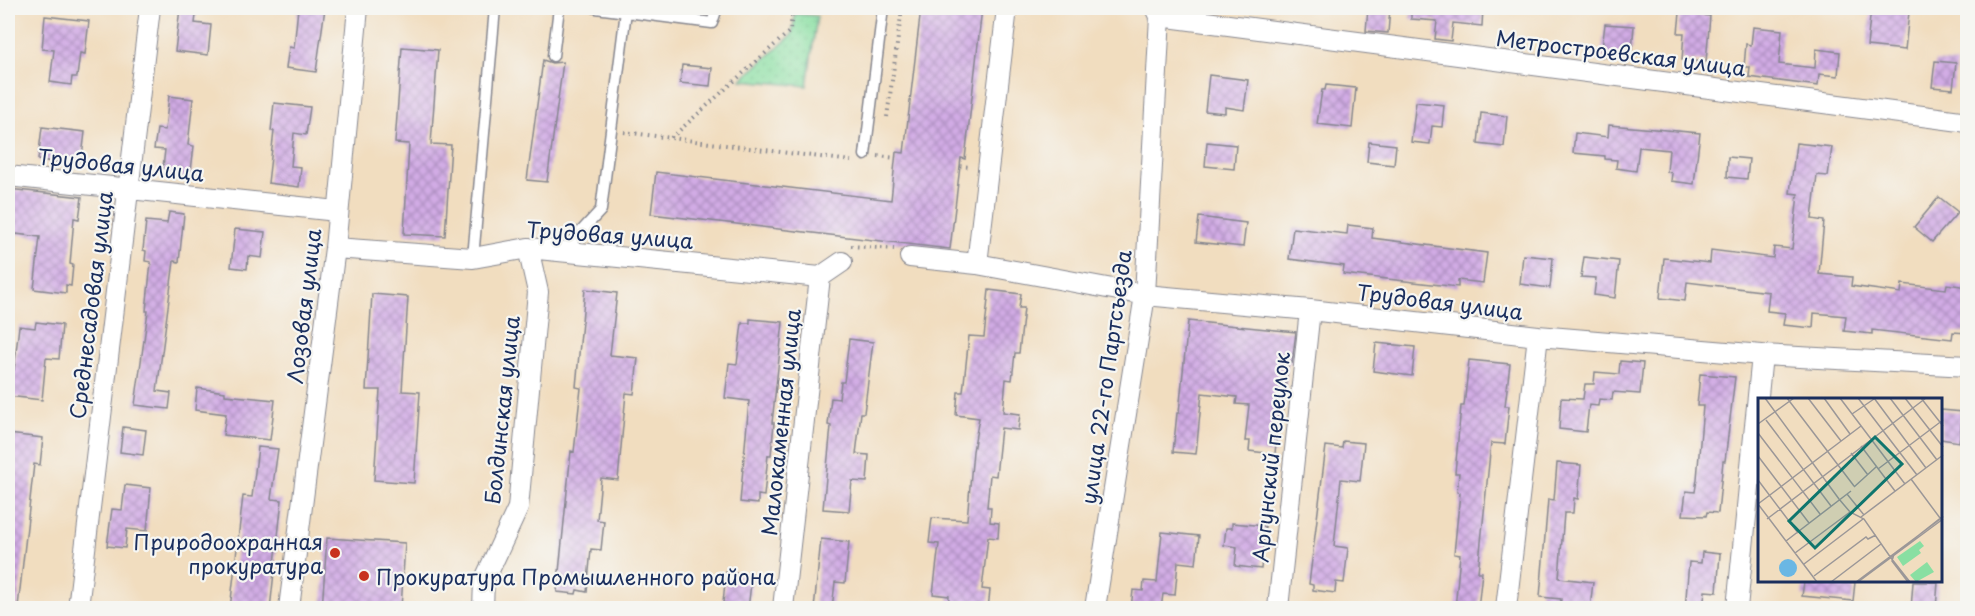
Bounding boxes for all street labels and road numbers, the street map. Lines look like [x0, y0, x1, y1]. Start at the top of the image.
street label: Метростроевская улица [1494, 21, 1748, 83]
street label: Трудовая улица [36, 139, 207, 189]
street label: Среднесадовая улица [60, 188, 120, 421]
street label: Трудовая улица [526, 212, 695, 256]
street label: Лозовая улица [278, 226, 328, 385]
street label: улица 22-го Партсъезда [1071, 248, 1139, 506]
street label: Трудовая улица [1355, 275, 1526, 327]
street label: Малокаменная улица [752, 306, 808, 537]
street label: Болдинская улица [475, 313, 527, 506]
street label: Аргунский переулок [1243, 350, 1297, 564]

